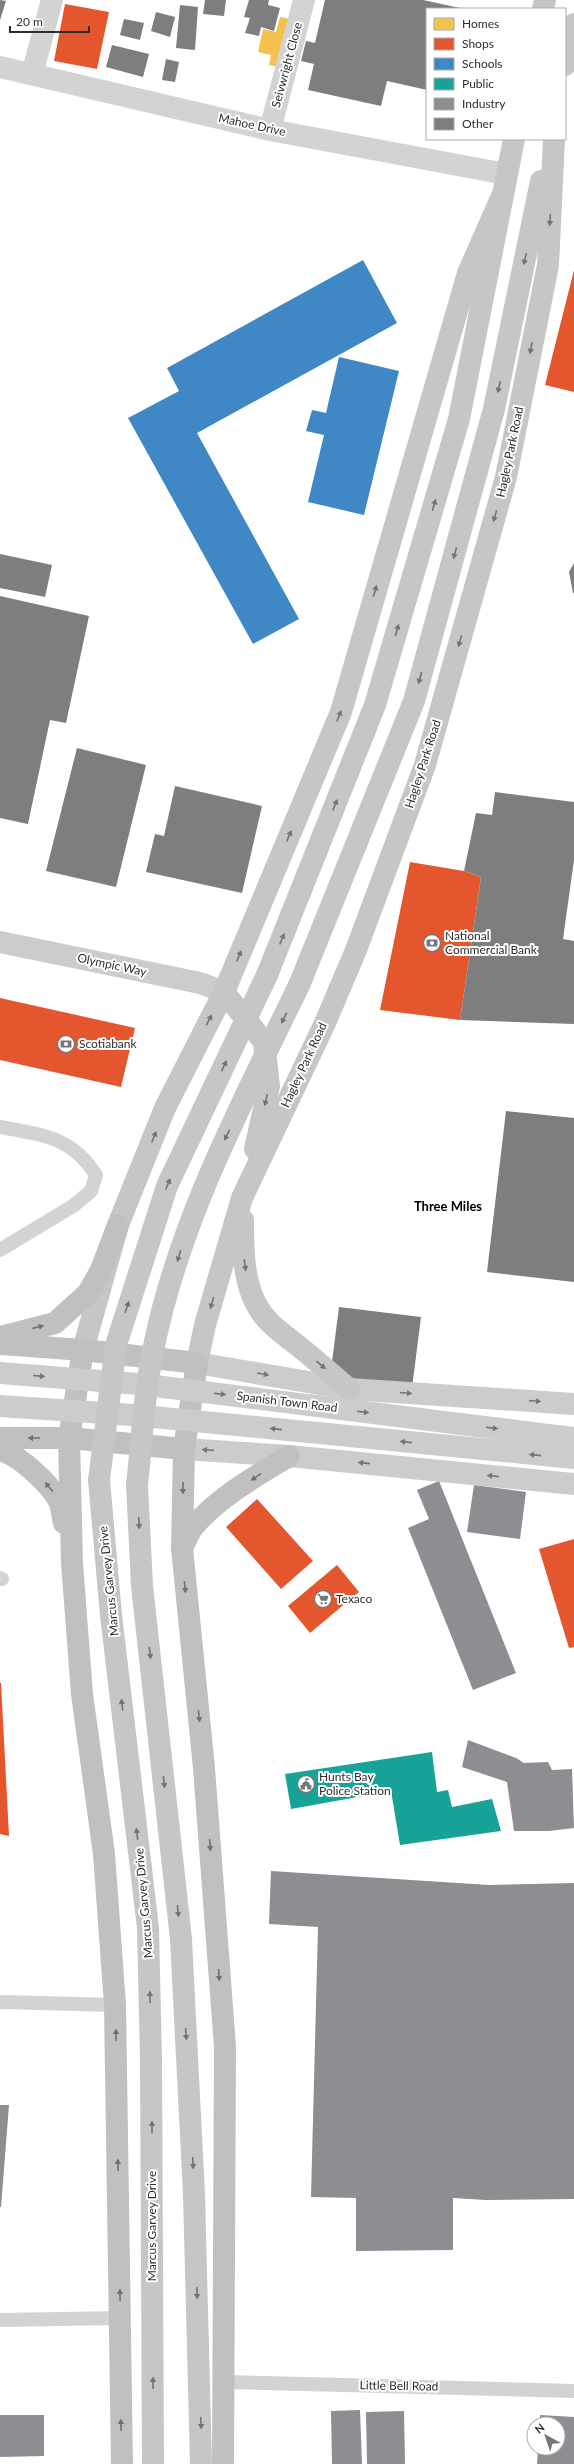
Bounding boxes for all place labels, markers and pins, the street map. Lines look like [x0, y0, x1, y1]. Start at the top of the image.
place label: National Commercial Bank [445, 928, 538, 957]
bank icon: National Commercial Bank [422, 933, 442, 953]
bank icon: Scotiabank [56, 1034, 76, 1054]
place label: Scotiabank [79, 1036, 138, 1051]
supermarket icon: Texaco [313, 1589, 333, 1609]
place label: Texaco [336, 1591, 372, 1606]
place label: Hunts Bay Police Station [319, 1769, 391, 1798]
public building icon: Hunts Bay Police Station [296, 1774, 316, 1794]

